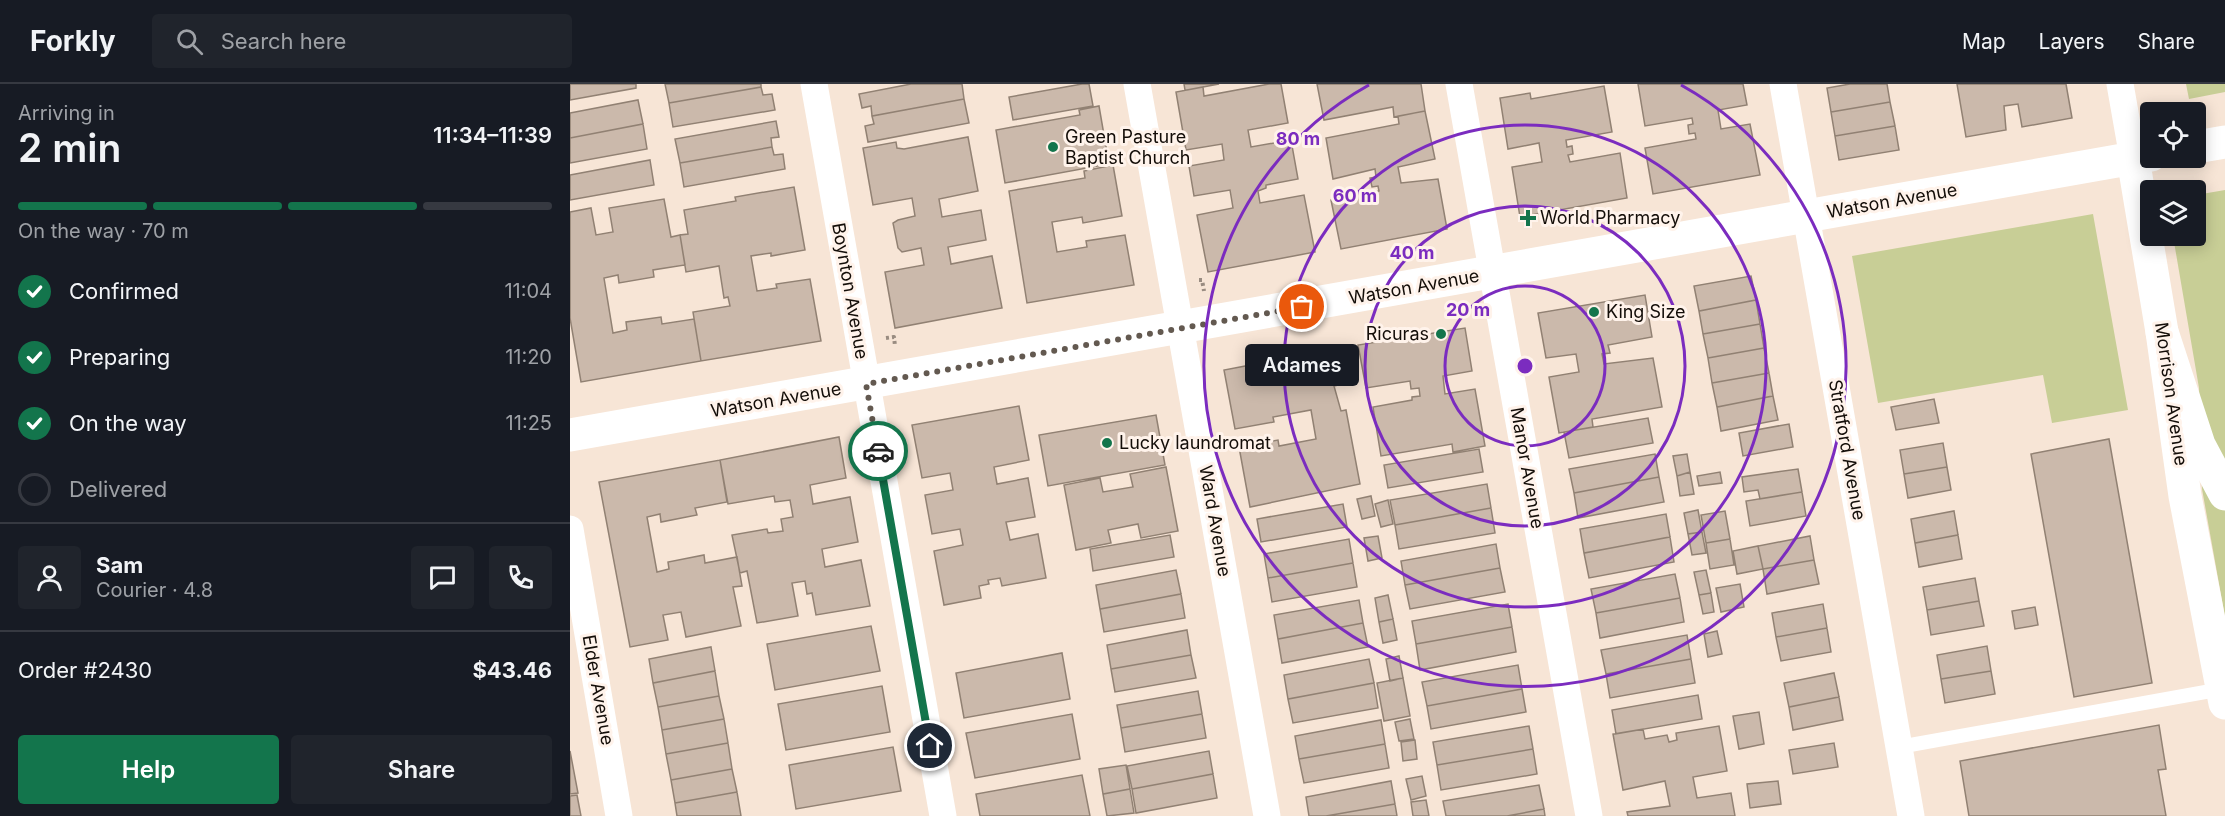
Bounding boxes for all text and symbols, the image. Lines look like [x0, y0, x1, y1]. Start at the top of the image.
search box [152, 14, 572, 68]
text: Forkly [30, 24, 116, 58]
icon: search [173, 25, 206, 58]
text: Search here [221, 28, 346, 54]
text: Map [1962, 29, 2006, 54]
text: Layers [2039, 29, 2105, 54]
text: Share [2138, 29, 2195, 54]
text: Arriving in [18, 101, 115, 125]
map controls [2140, 102, 2206, 246]
button: locate [2140, 102, 2206, 168]
text: 11:34–11:39 [433, 122, 552, 148]
text: 2 min [18, 124, 121, 171]
place label: Green Pasture Baptist Church [1065, 126, 1190, 168]
text: 80 m [1276, 128, 1320, 149]
marker: Green Pasture Baptist Church [1046, 140, 1060, 154]
street label: Watson Avenue [1825, 179, 1959, 222]
button: layers [2140, 180, 2206, 246]
text: 60 m [1333, 185, 1377, 206]
place label: World Pharmacy [1540, 207, 1680, 228]
marker: World Pharmacy [1521, 211, 1535, 225]
text: On the way · 70 m [18, 219, 189, 243]
street label: Boynton Avenue [828, 221, 873, 361]
text: 40 m [1390, 242, 1435, 263]
street label: Watson Avenue [1347, 265, 1481, 308]
icon: check [18, 275, 51, 308]
text: Confirmed [69, 278, 179, 304]
text: 11:04 [504, 279, 552, 303]
pin [1276, 281, 1327, 332]
icon: bag [1285, 290, 1318, 323]
text: 20 m [1446, 299, 1490, 320]
place label: King Size [1606, 301, 1686, 322]
marker: King Size [1587, 305, 1601, 319]
street label: Morrison Avenue [2151, 321, 2192, 467]
place label: Ricuras [1366, 323, 1429, 344]
marker: Ricuras [1434, 327, 1448, 341]
icon: check [18, 341, 51, 374]
callout: Adames [1245, 343, 1359, 385]
text: Preparing [69, 344, 170, 370]
text: 11:20 [505, 345, 552, 369]
text: Adames [1262, 353, 1342, 377]
centre of rings [1515, 356, 1535, 376]
street label: Watson Avenue [709, 378, 843, 421]
street label: Stratford Avenue [1825, 378, 1870, 522]
street label: Manor Avenue [1506, 406, 1549, 530]
icon: check [18, 407, 51, 440]
text: On the way [69, 410, 187, 436]
text: 11:25 [506, 411, 552, 435]
courier [848, 421, 908, 481]
place label: Lucky laundromat [1119, 432, 1271, 453]
icon: car [862, 435, 895, 468]
marker: Lucky laundromat [1100, 436, 1114, 450]
street label: Ward Avenue [1195, 464, 1236, 578]
text: Delivered [69, 476, 167, 502]
button: person [18, 546, 81, 609]
button: chat [411, 546, 474, 609]
button: phone [489, 546, 552, 609]
text: Sam [96, 552, 143, 578]
text: Courier · 4.8 [96, 578, 213, 602]
street label: Elder Avenue [578, 633, 619, 747]
text: Order #2430 [18, 657, 152, 683]
text: $43.46 [472, 657, 552, 683]
pin [904, 720, 955, 771]
icon: home [913, 729, 946, 762]
button: Help [18, 735, 279, 804]
button: Share [291, 735, 552, 804]

